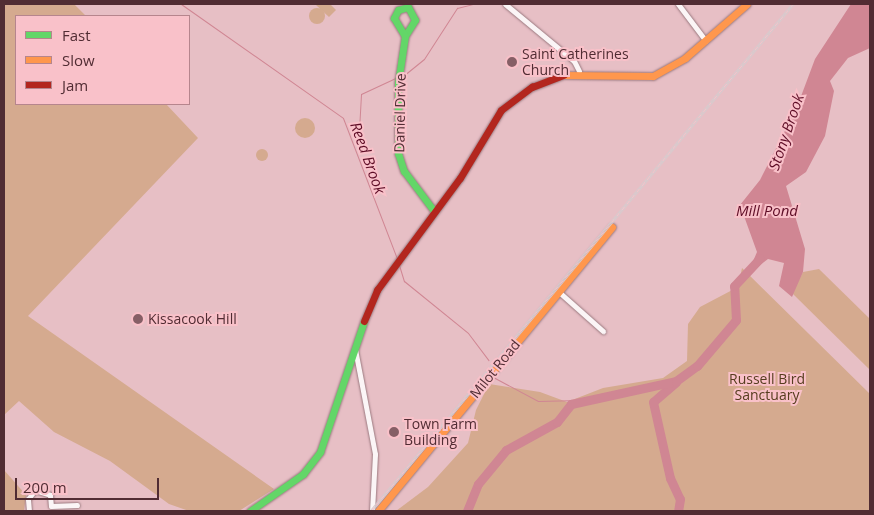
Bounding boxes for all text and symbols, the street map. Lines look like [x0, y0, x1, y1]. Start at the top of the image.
legend [15, 15, 190, 105]
text: Fast [62, 25, 91, 45]
place label: Saint Catherines Church [522, 46, 629, 78]
text: Slow [62, 50, 95, 70]
marker: Saint Catherines Church [506, 56, 518, 68]
street label: Daniel Drive [391, 73, 409, 153]
text: Jam [62, 75, 88, 95]
water label: Stony Brook [765, 91, 807, 173]
water label: Reed Brook [347, 120, 389, 196]
water label: Mill Pond [736, 202, 798, 220]
place label: Kissacook Hill [148, 311, 237, 327]
marker: Kissacook Hill [132, 313, 144, 325]
street label: Milot Road [466, 336, 524, 402]
park label: Russell Bird Sanctuary [729, 371, 805, 404]
place label: Town Farm Building [404, 416, 477, 448]
marker: Town Farm Building [388, 426, 400, 438]
scale bar [18, 468, 161, 500]
text: 200 m [23, 477, 67, 497]

